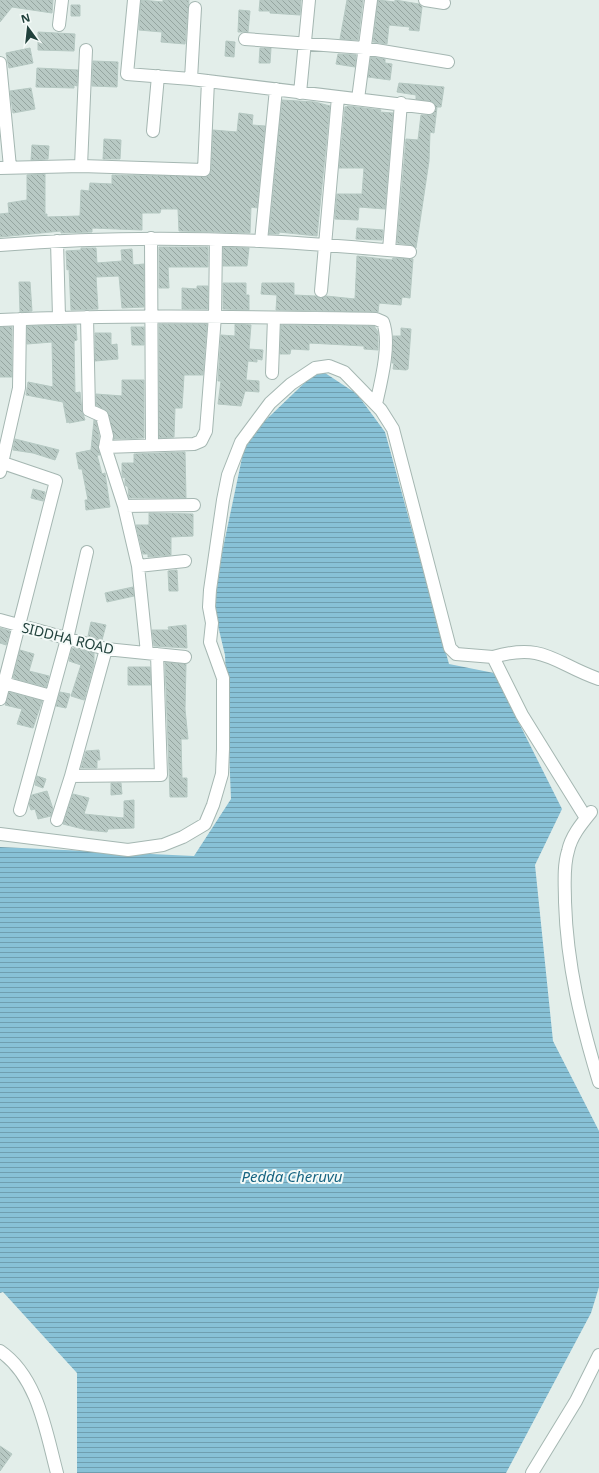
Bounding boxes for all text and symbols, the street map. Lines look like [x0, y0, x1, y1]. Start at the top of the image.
north arrow [8, 8, 48, 48]
text: N [19, 9, 32, 26]
street label: SIDDHA ROAD [20, 617, 116, 659]
water label: Pedda Cheruvu [241, 1166, 343, 1186]

